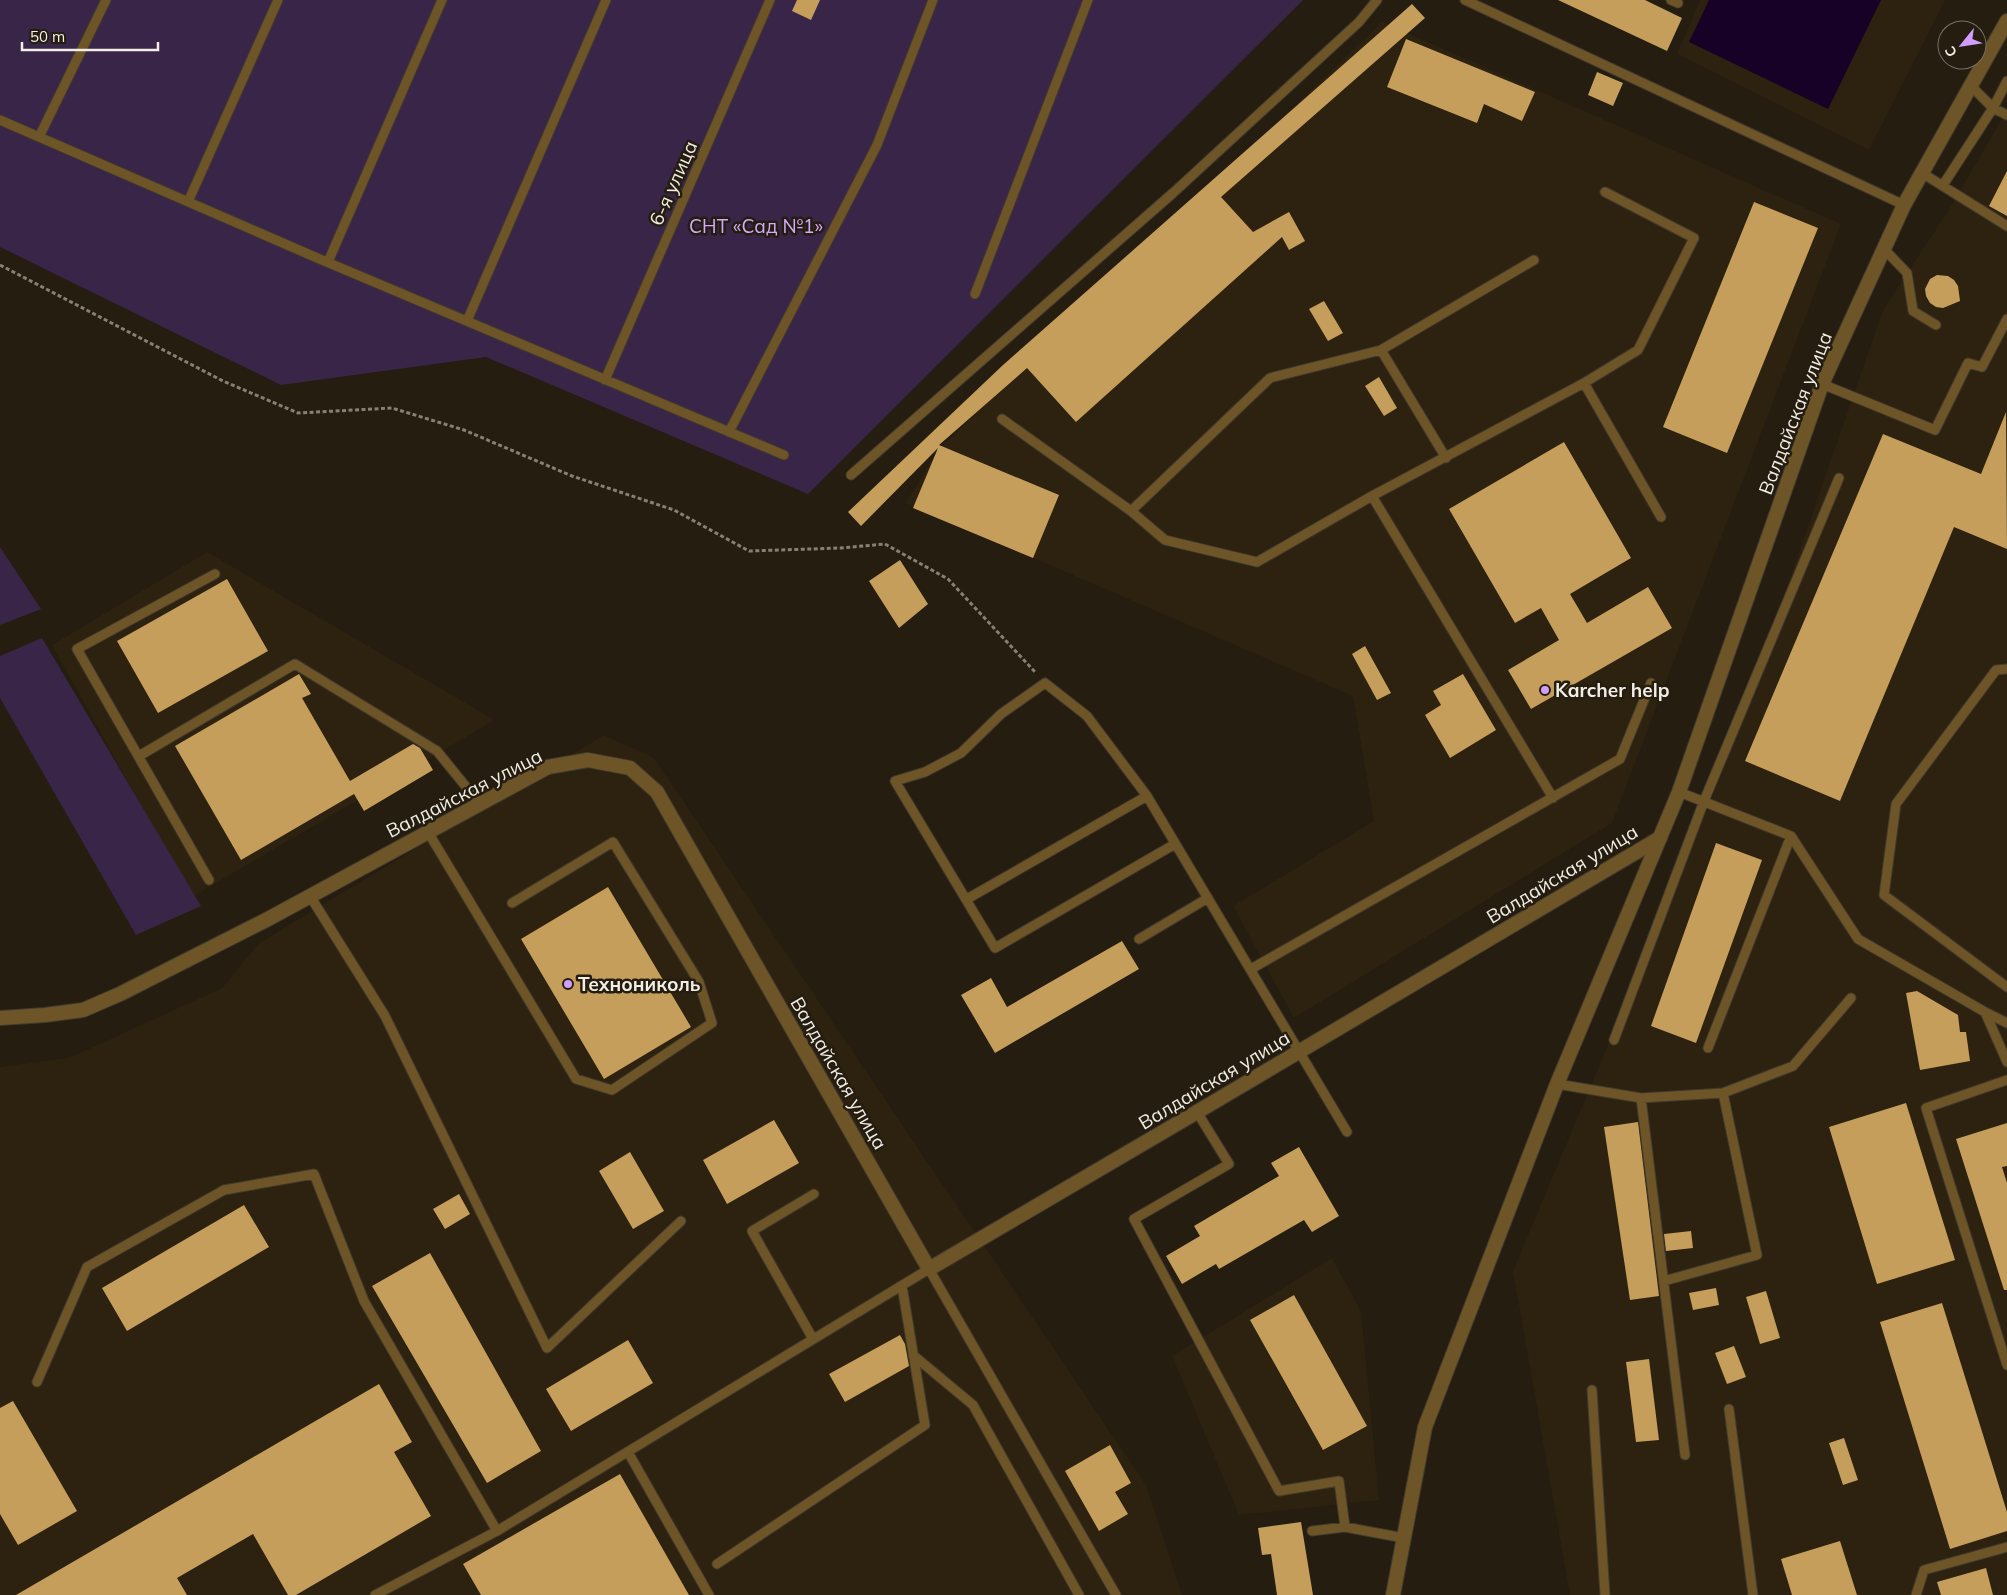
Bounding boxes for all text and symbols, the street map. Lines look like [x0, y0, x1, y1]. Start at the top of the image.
scale bar [22, 20, 159, 52]
north arrow [1937, 20, 1987, 70]
text: 50 m [30, 27, 65, 46]
text: С [1941, 43, 1961, 60]
street label: 6-я улица [644, 137, 702, 229]
park label: СНТ «Сад №1» [689, 214, 823, 238]
street label: Валдайская улица [1753, 328, 1837, 498]
place label: Karcher help [1555, 678, 1670, 702]
marker: Karcher help [1539, 684, 1551, 696]
street label: Валдайская улица [382, 743, 546, 843]
street label: Валдайская улица [1482, 819, 1642, 929]
place label: Технониколь [578, 972, 701, 996]
marker: Технониколь [562, 978, 574, 990]
street label: Валдайская улица [786, 992, 892, 1154]
street label: Валдайская улица [1134, 1025, 1294, 1135]

